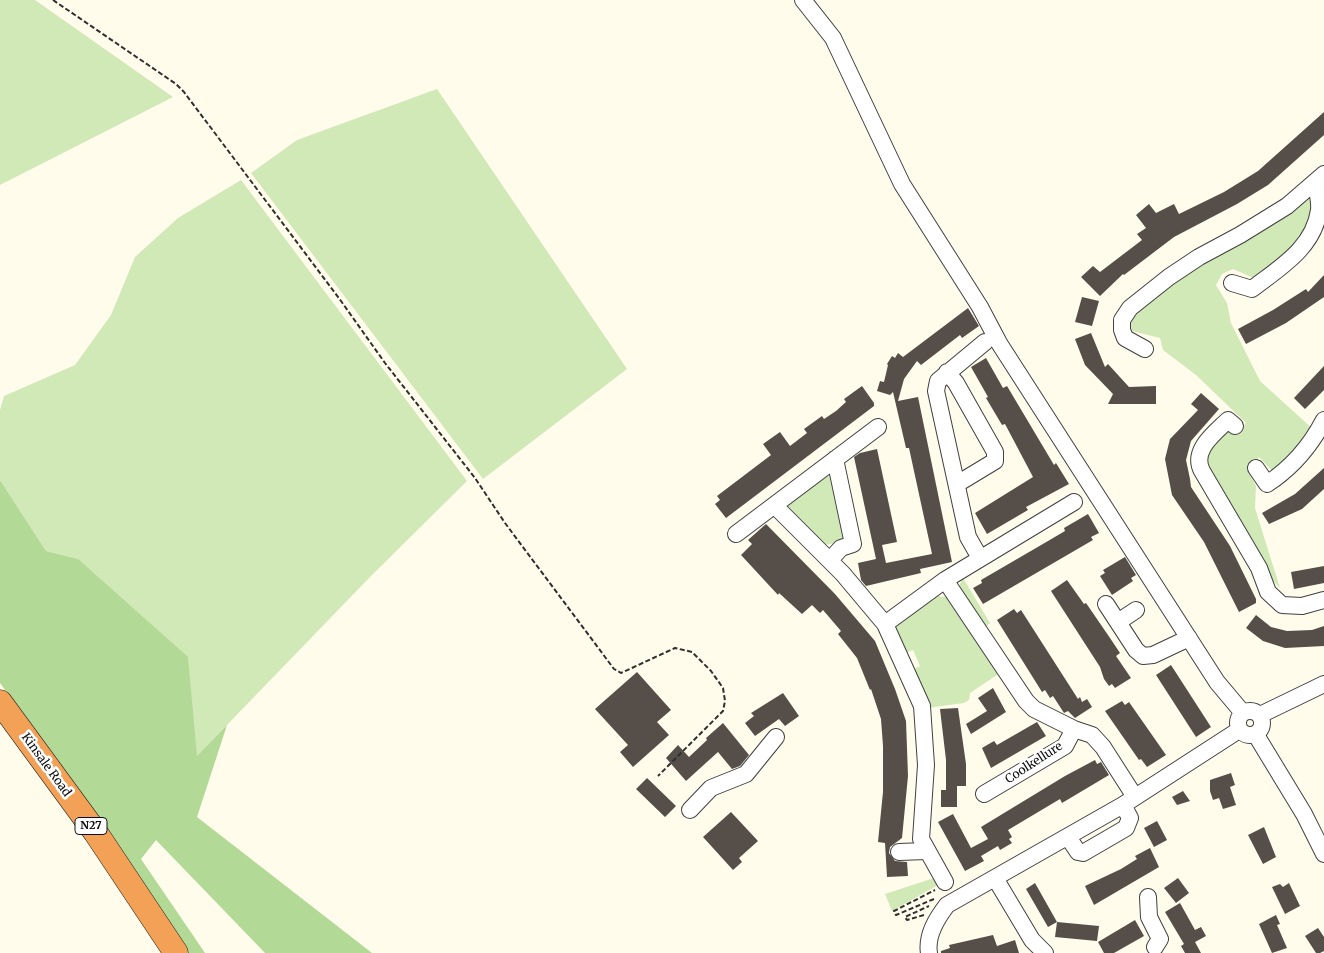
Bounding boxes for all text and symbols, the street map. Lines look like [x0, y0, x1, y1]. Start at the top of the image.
street label: Kinsale Road [18, 730, 74, 800]
street label: Coolkellure [1003, 739, 1065, 787]
road number: N27 [75, 818, 107, 834]

